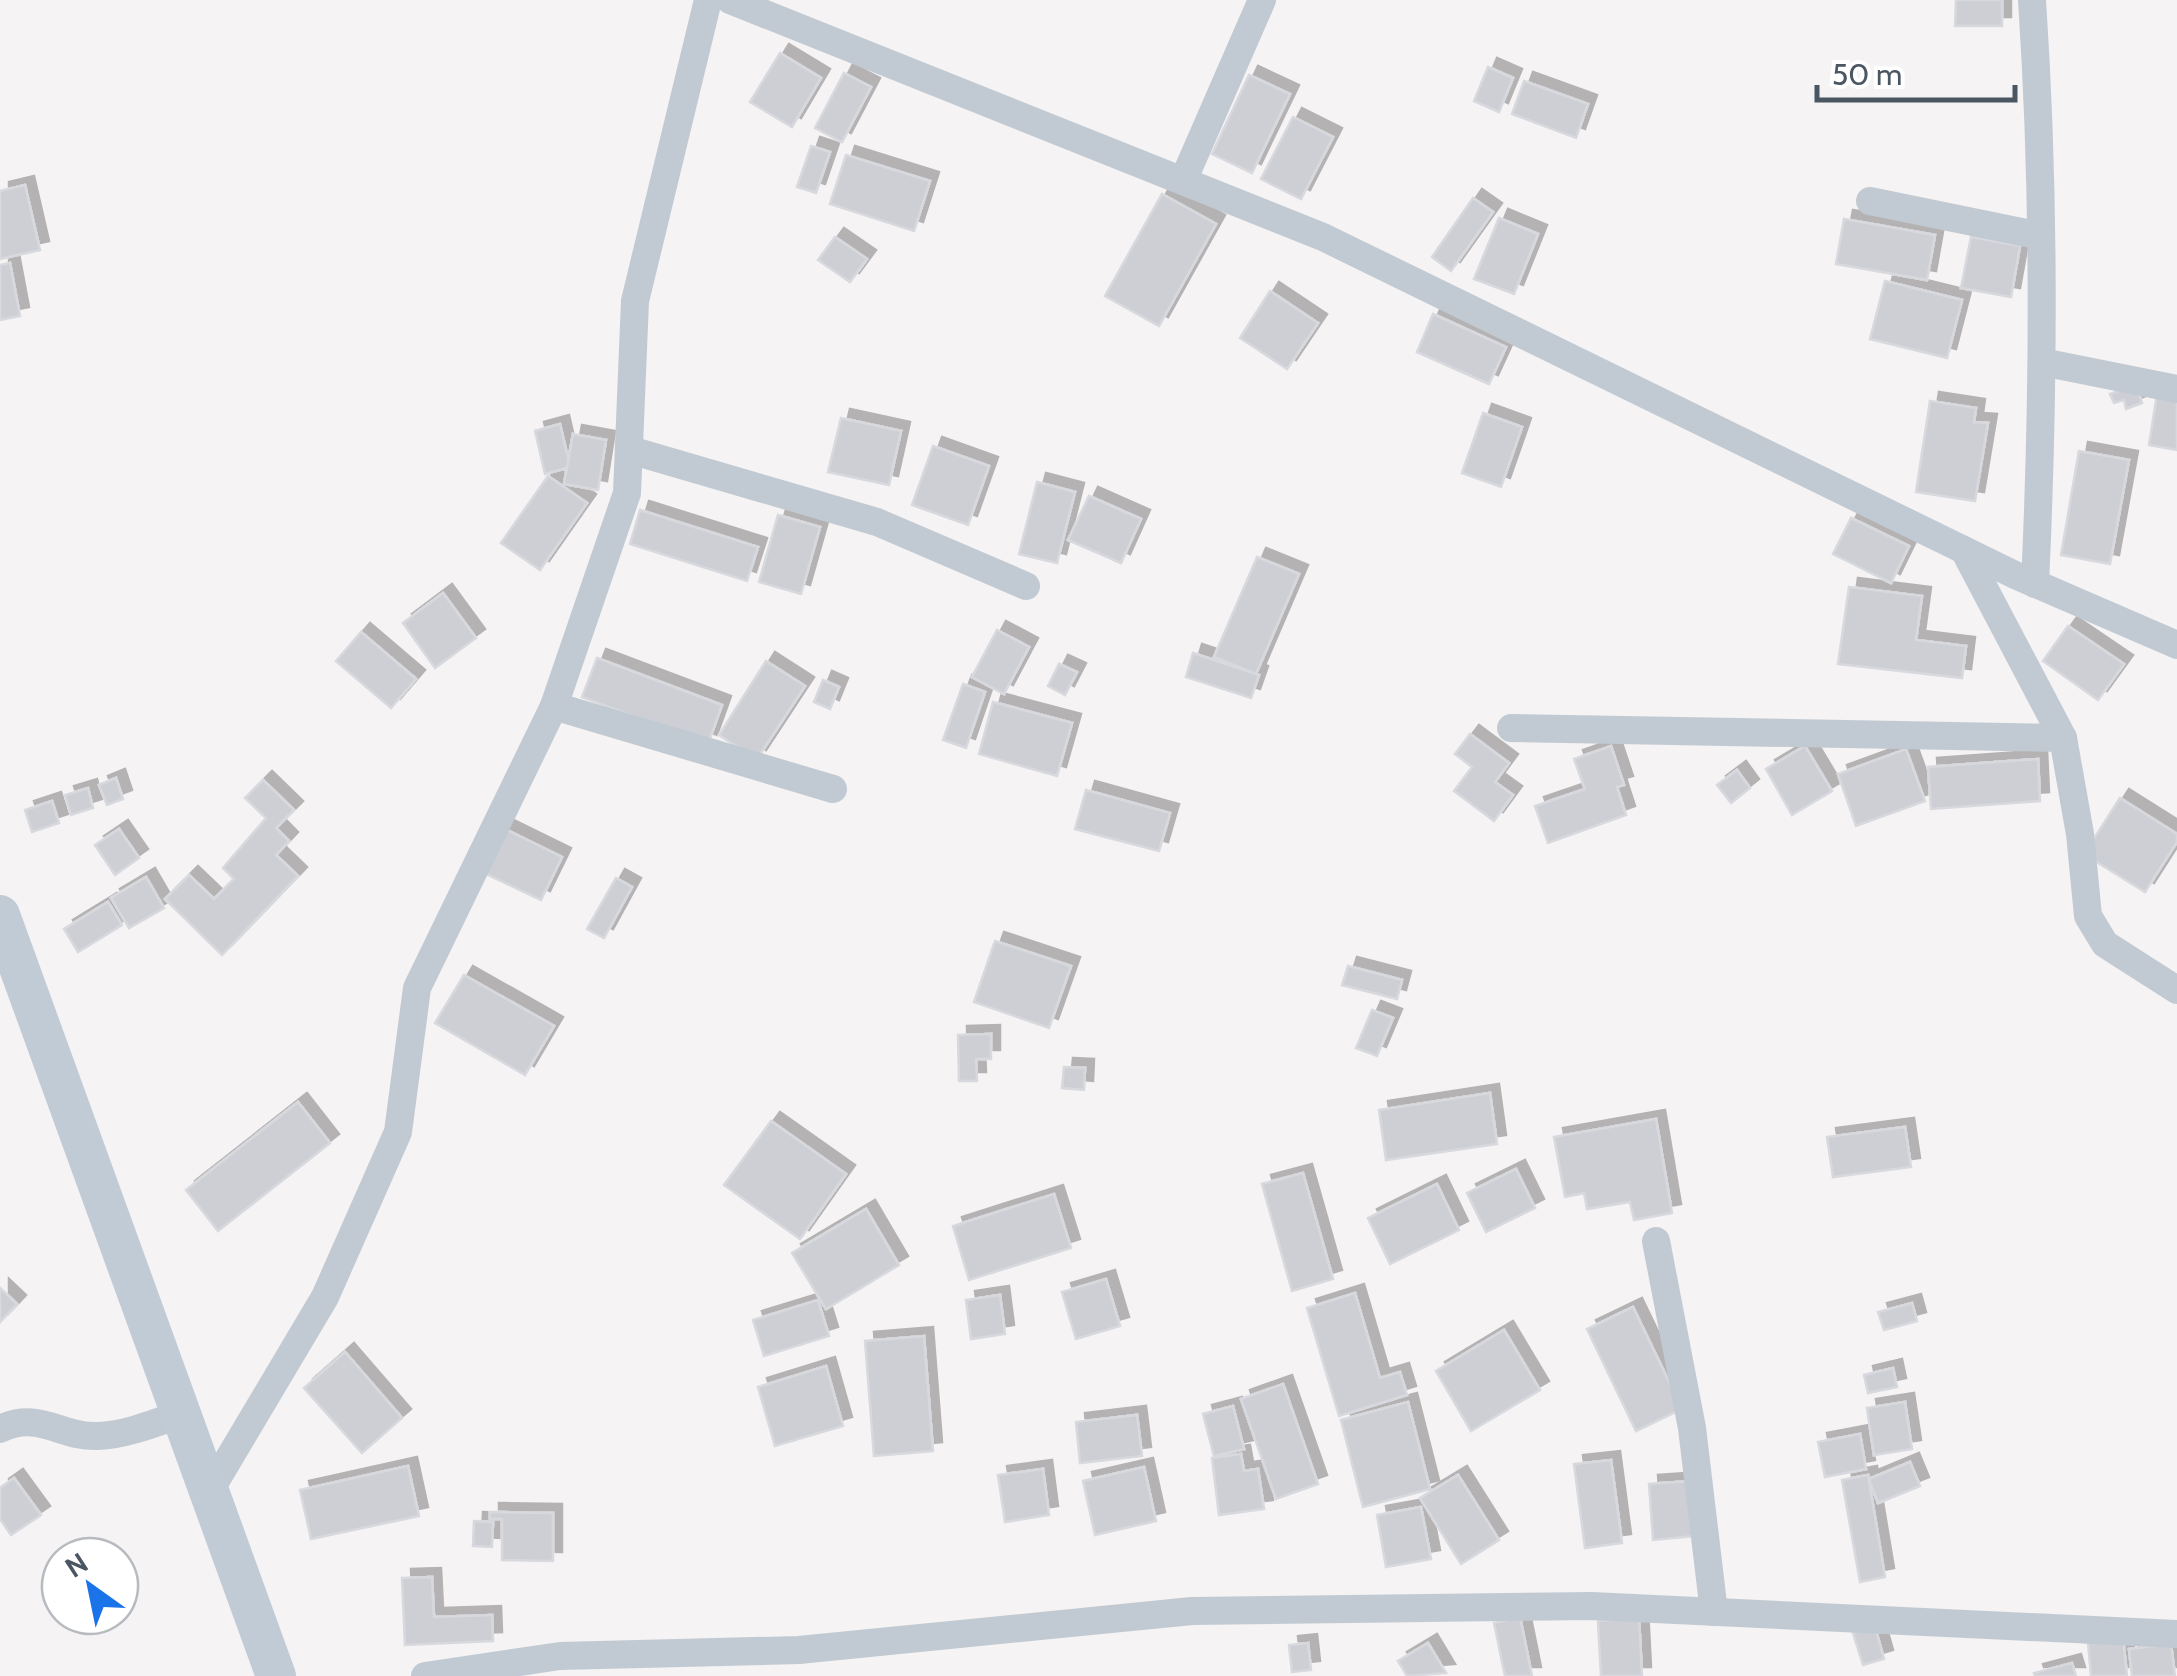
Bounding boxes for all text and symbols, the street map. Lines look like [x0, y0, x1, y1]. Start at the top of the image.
scale bar [1817, 40, 2014, 102]
text: 50 m [1832, 56, 1902, 93]
north arrow [40, 1536, 140, 1636]
text: N [59, 1545, 94, 1585]

